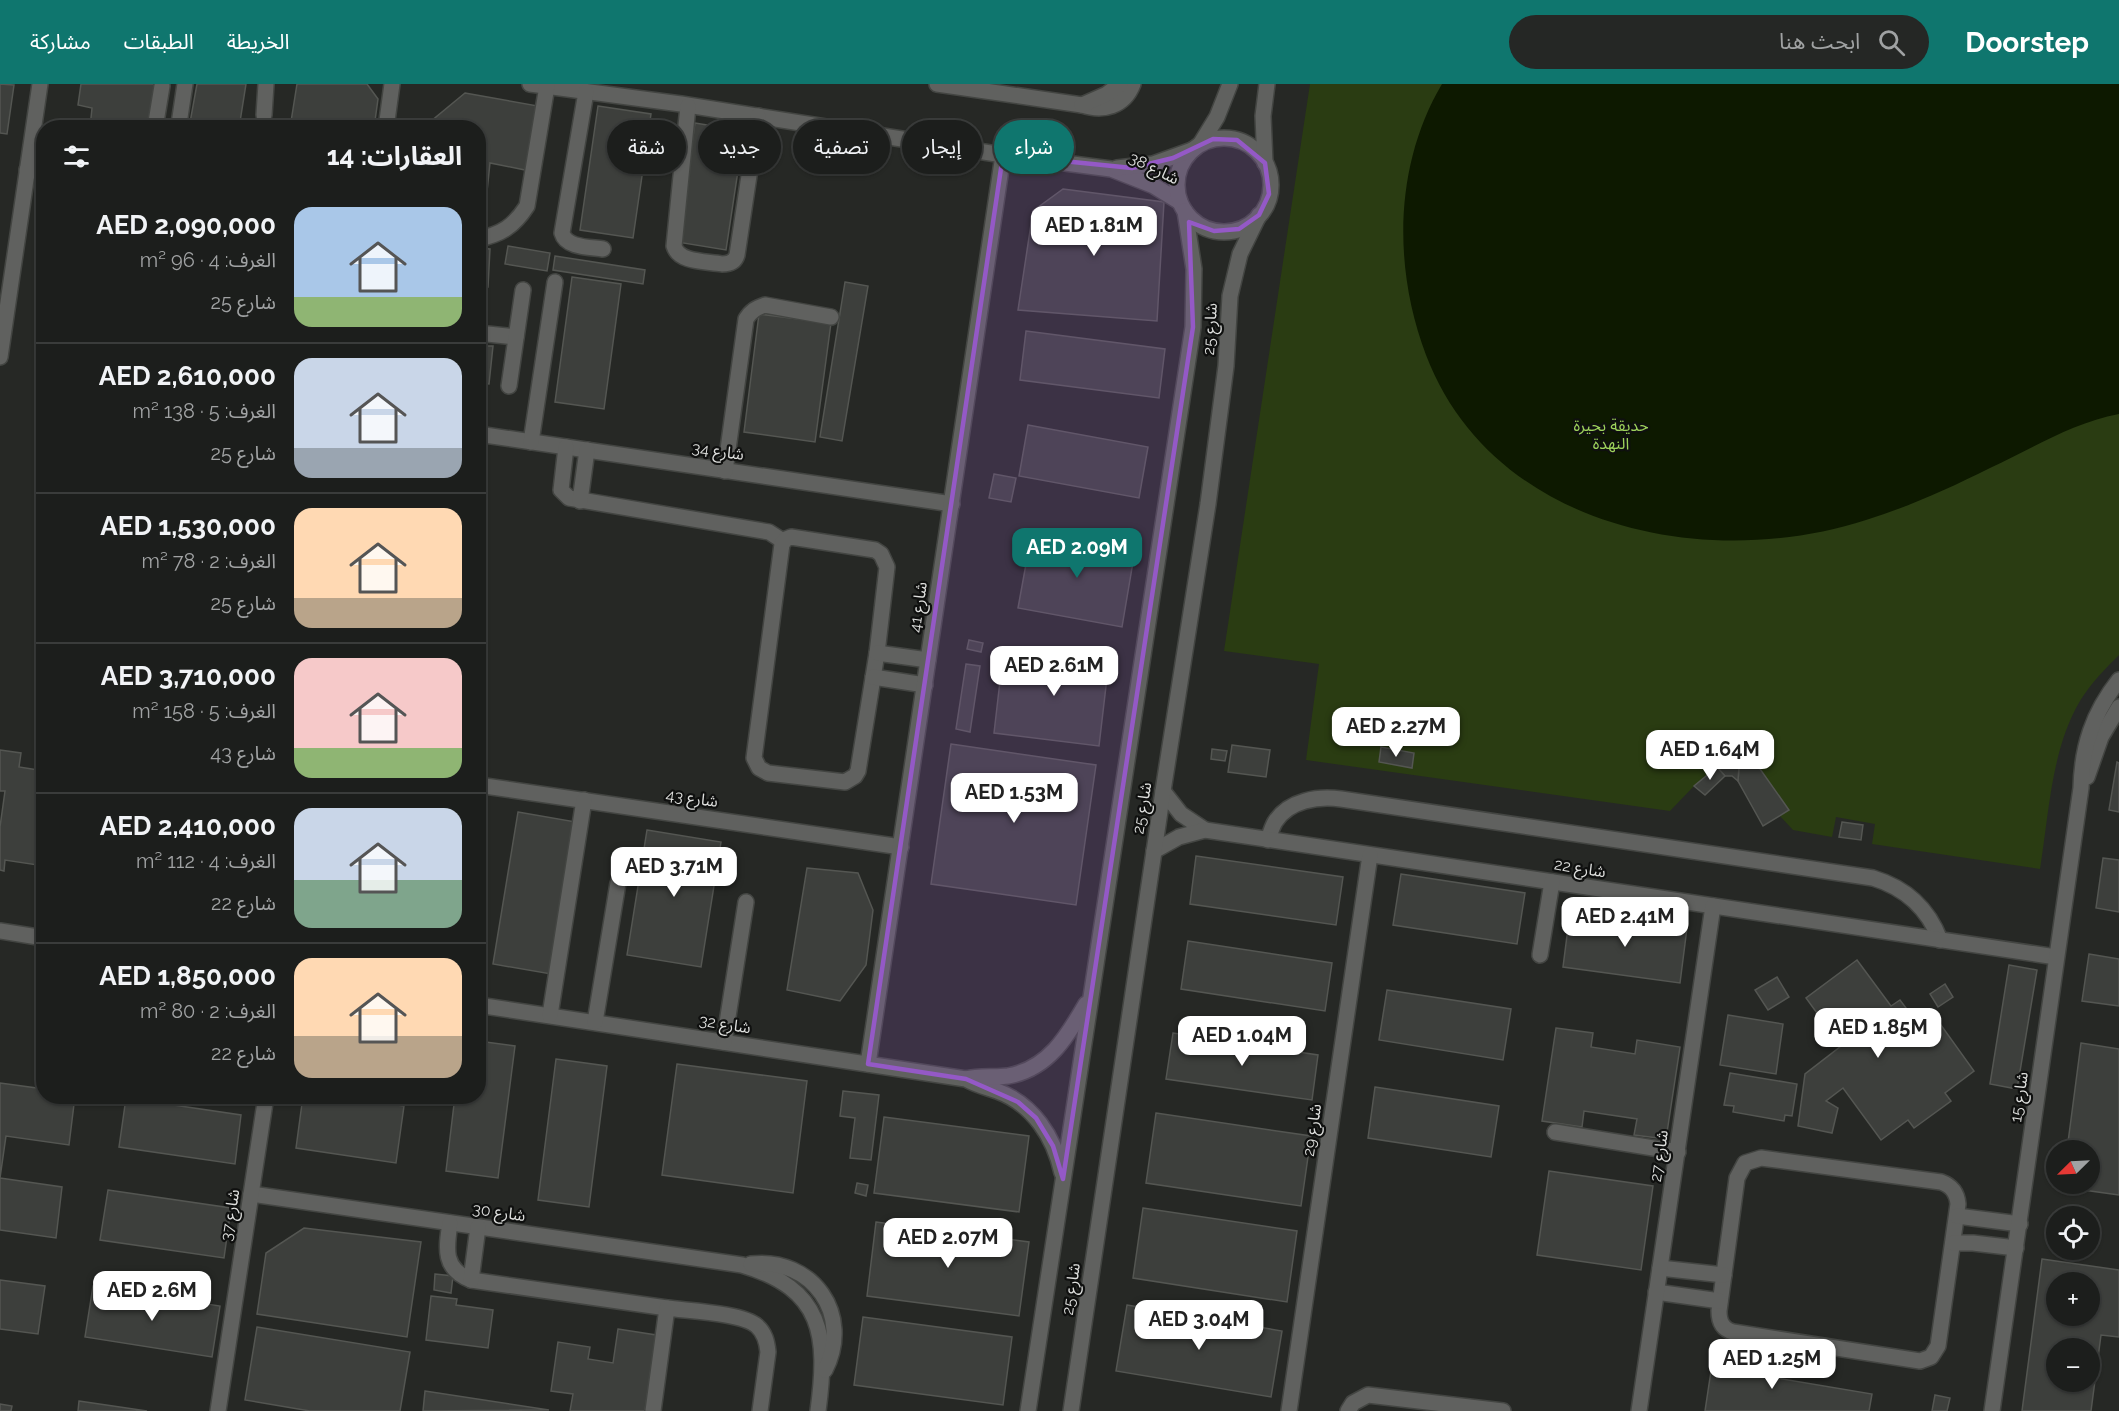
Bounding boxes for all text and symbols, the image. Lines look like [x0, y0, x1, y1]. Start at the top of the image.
search box [1509, 15, 1929, 69]
icon: search [1875, 26, 1908, 59]
text: Doorstep [1965, 26, 2089, 59]
text: ابحث هنا [1779, 28, 1860, 54]
text: مشاركة [30, 29, 91, 54]
text: الطبقات [124, 29, 194, 54]
text: الخريطة [227, 29, 290, 54]
chip: شقة [607, 120, 686, 174]
chip: جديد [698, 120, 781, 174]
chip: تصفية [793, 120, 890, 174]
chip: إيجار [902, 120, 982, 174]
chip: شراء [994, 120, 1074, 174]
icon: filters [60, 140, 93, 173]
text: العقارات: 14 [327, 141, 462, 171]
street label: شارع 38 [1125, 148, 1182, 191]
pin: AED 1.81M [1025, 206, 1163, 257]
text: AED 2,090,000 [96, 210, 276, 240]
text: AED 1.81M [1045, 213, 1143, 237]
icon: home [342, 231, 414, 303]
text: الغرف: 4 · 96 m² [140, 248, 276, 272]
text: شارع 25 [211, 290, 276, 314]
street label: شارع 25 [1199, 302, 1224, 356]
text: AED 2,610,000 [99, 361, 276, 391]
icon: home [342, 382, 414, 454]
text: الغرف: 5 · 138 m² [133, 399, 276, 423]
park label: حديقة بحيرة النهدة [1573, 416, 1649, 453]
street label: شارع 34 [690, 438, 745, 467]
text: شارع 25 [211, 441, 276, 465]
text: AED 1,530,000 [100, 511, 276, 541]
pin: AED 2.09M [1008, 528, 1146, 579]
icon: home [342, 532, 414, 604]
text: AED 2.09M [1026, 535, 1128, 559]
text: الغرف: 2 · 78 m² [142, 549, 276, 573]
street label: شارع 41 [905, 580, 934, 634]
text: شارع 25 [211, 591, 276, 615]
pin: AED 2.61M [985, 646, 1123, 697]
text: AED 2.61M [1004, 653, 1104, 677]
text: AED 3,710,000 [101, 661, 276, 691]
icon: home [342, 682, 414, 754]
text: الغرف: 5 · 158 m² [132, 699, 276, 723]
pin: AED 2.27M [1327, 707, 1465, 758]
text: AED 2.27M [1346, 714, 1446, 738]
pin: AED 1.64M [1641, 730, 1779, 781]
text: AED 1.64M [1660, 737, 1760, 761]
text: شارع 43 [210, 741, 276, 765]
pin: AED 1.53M [945, 773, 1083, 824]
text: AED 1.53M [965, 780, 1063, 804]
street label: شارع 25 [1129, 781, 1158, 836]
street label: شارع 43 [664, 785, 719, 814]
text: AED 2,410,000 [100, 811, 276, 841]
icon: home [342, 832, 414, 904]
pin: AED 3.71M [605, 847, 743, 898]
text: الغرف: 4 · 112 m² [136, 849, 276, 873]
text: AED 3.71M [625, 854, 723, 878]
street label: شارع 22 [1552, 855, 1607, 884]
text: شارع 22 [211, 891, 276, 915]
pin: AED 2.41M [1556, 897, 1694, 948]
text: AED 2.41M [1576, 904, 1674, 928]
text: AED 1,850,000 [99, 961, 276, 991]
icon: home [342, 982, 414, 1054]
text: الغرف: 2 · 80 m² [140, 999, 276, 1023]
pin: AED 1.85M [1809, 1008, 1947, 1059]
street label: شارع 32 [697, 1011, 752, 1040]
text: AED 1.85M [1828, 1015, 1928, 1039]
pin: AED 1.04M [1173, 1016, 1311, 1067]
text: AED 1.04M [1192, 1023, 1292, 1047]
text: شارع 22 [211, 1041, 276, 1065]
street label: شارع 15 [2006, 1071, 2035, 1124]
street label: شارع 29 [1299, 1102, 1328, 1158]
street label: شارع 27 [1646, 1129, 1675, 1184]
north arrow [2046, 1140, 2100, 1194]
map controls [2046, 1140, 2100, 1392]
street label: شارع 37 [217, 1188, 246, 1243]
street label: شارع 30 [471, 1199, 527, 1228]
button: locate [2046, 1206, 2100, 1260]
pin: AED 2.07M [879, 1218, 1017, 1269]
text: AED 2.07M [897, 1225, 999, 1249]
street label: شارع 25 [1058, 1262, 1087, 1317]
pin: AED 2.6M [90, 1271, 214, 1322]
button: + [2046, 1272, 2100, 1326]
text: AED 2.6M [107, 1278, 197, 1302]
pin: AED 3.04M [1130, 1300, 1268, 1351]
text: AED 3.04M [1148, 1307, 1250, 1331]
button: − [2046, 1338, 2100, 1392]
pin: AED 1.25M [1703, 1339, 1841, 1390]
text: AED 1.25M [1723, 1346, 1821, 1370]

